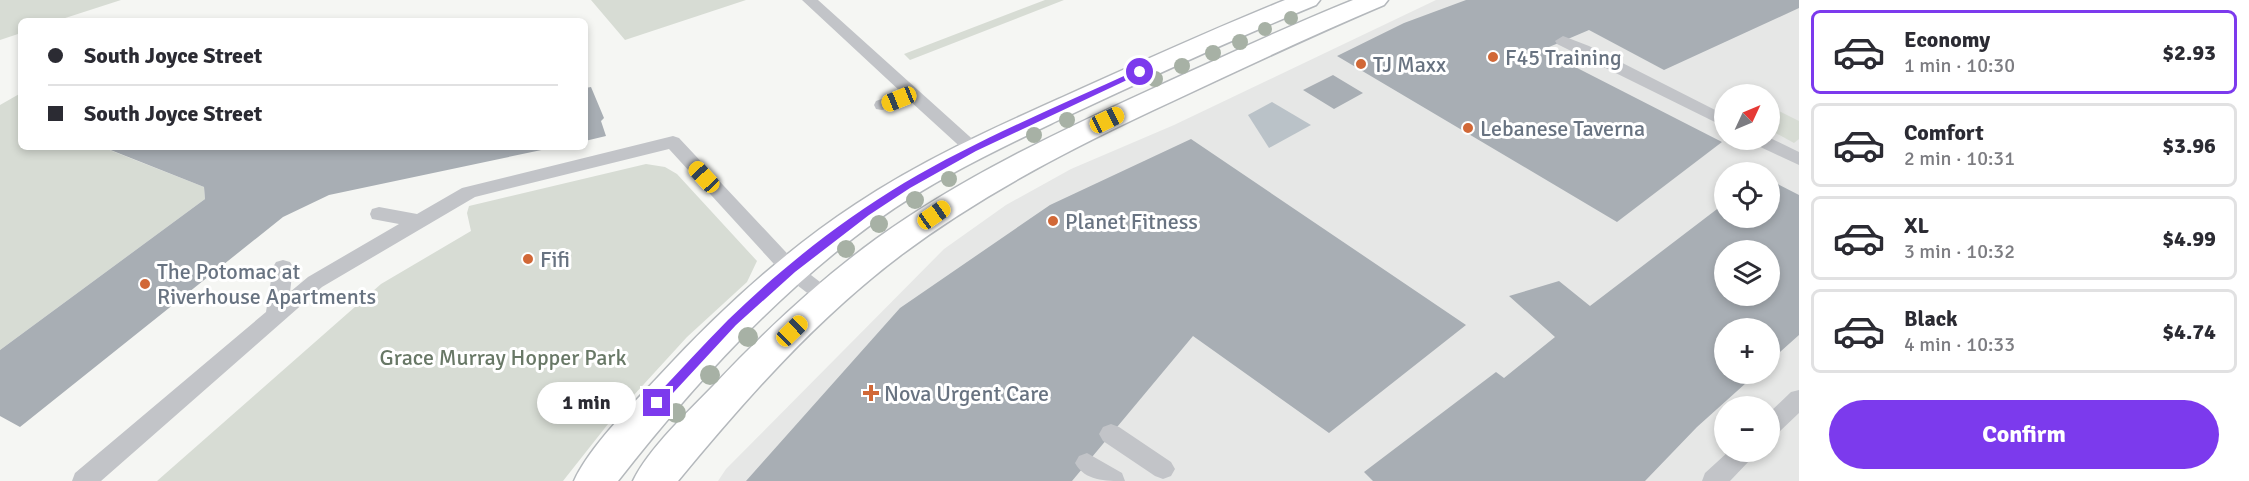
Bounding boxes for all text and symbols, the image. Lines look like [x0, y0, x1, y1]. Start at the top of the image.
icon: car [1832, 25, 1886, 79]
text: Economy [1904, 26, 1990, 53]
text: $2.93 [2162, 39, 2216, 66]
text: South Joyce Street [84, 42, 262, 69]
place label: F45 Training [1505, 44, 1622, 71]
marker: F45 Training [1486, 50, 1500, 64]
place label: TJ Maxx [1373, 51, 1446, 78]
text: 1 min · 10:30 [1904, 53, 2015, 78]
marker: TJ Maxx [1354, 57, 1368, 71]
route start [1126, 58, 1153, 85]
car [879, 84, 919, 114]
north arrow [1714, 84, 1780, 150]
map controls [1714, 84, 1780, 462]
text: South Joyce Street [84, 100, 262, 127]
car [1087, 104, 1127, 136]
place label: Lebanese Taverna [1480, 115, 1645, 142]
icon: car [1832, 118, 1886, 172]
text: Comfort [1904, 119, 1984, 146]
marker: Lebanese Taverna [1461, 121, 1475, 135]
text: $3.96 [2162, 132, 2216, 159]
text: 2 min · 10:31 [1904, 146, 2015, 171]
car [685, 158, 723, 196]
button: locate [1714, 162, 1780, 228]
car [914, 197, 954, 233]
place label: Planet Fitness [1065, 208, 1198, 235]
icon: car [1832, 211, 1886, 265]
text: XL [1904, 212, 1929, 239]
marker: Planet Fitness [1046, 214, 1060, 228]
text: $4.99 [2162, 225, 2216, 252]
text: 3 min · 10:32 [1904, 239, 2015, 264]
button: layers [1714, 240, 1780, 306]
place label: Fifi [540, 246, 570, 273]
marker: Fifi [521, 252, 535, 266]
place label: The Potomac at Riverhouse Apartments [157, 258, 376, 310]
marker: The Potomac at Riverhouse Apartments [138, 277, 152, 291]
icon: car [1832, 304, 1886, 358]
text: Black [1904, 305, 1958, 332]
car [773, 312, 811, 350]
button: + [1714, 318, 1780, 384]
text: $4.74 [2162, 318, 2216, 345]
text: 4 min · 10:33 [1904, 332, 2015, 357]
park label: Grace Murray Hopper Park [380, 344, 626, 371]
place label: Nova Urgent Care [884, 380, 1049, 407]
callout: 1 min [537, 382, 636, 424]
marker: Nova Urgent Care [862, 384, 880, 402]
route end [643, 389, 670, 416]
text: 1 min [562, 390, 611, 415]
button: − [1714, 396, 1780, 462]
button: Confirm [1829, 400, 2219, 469]

